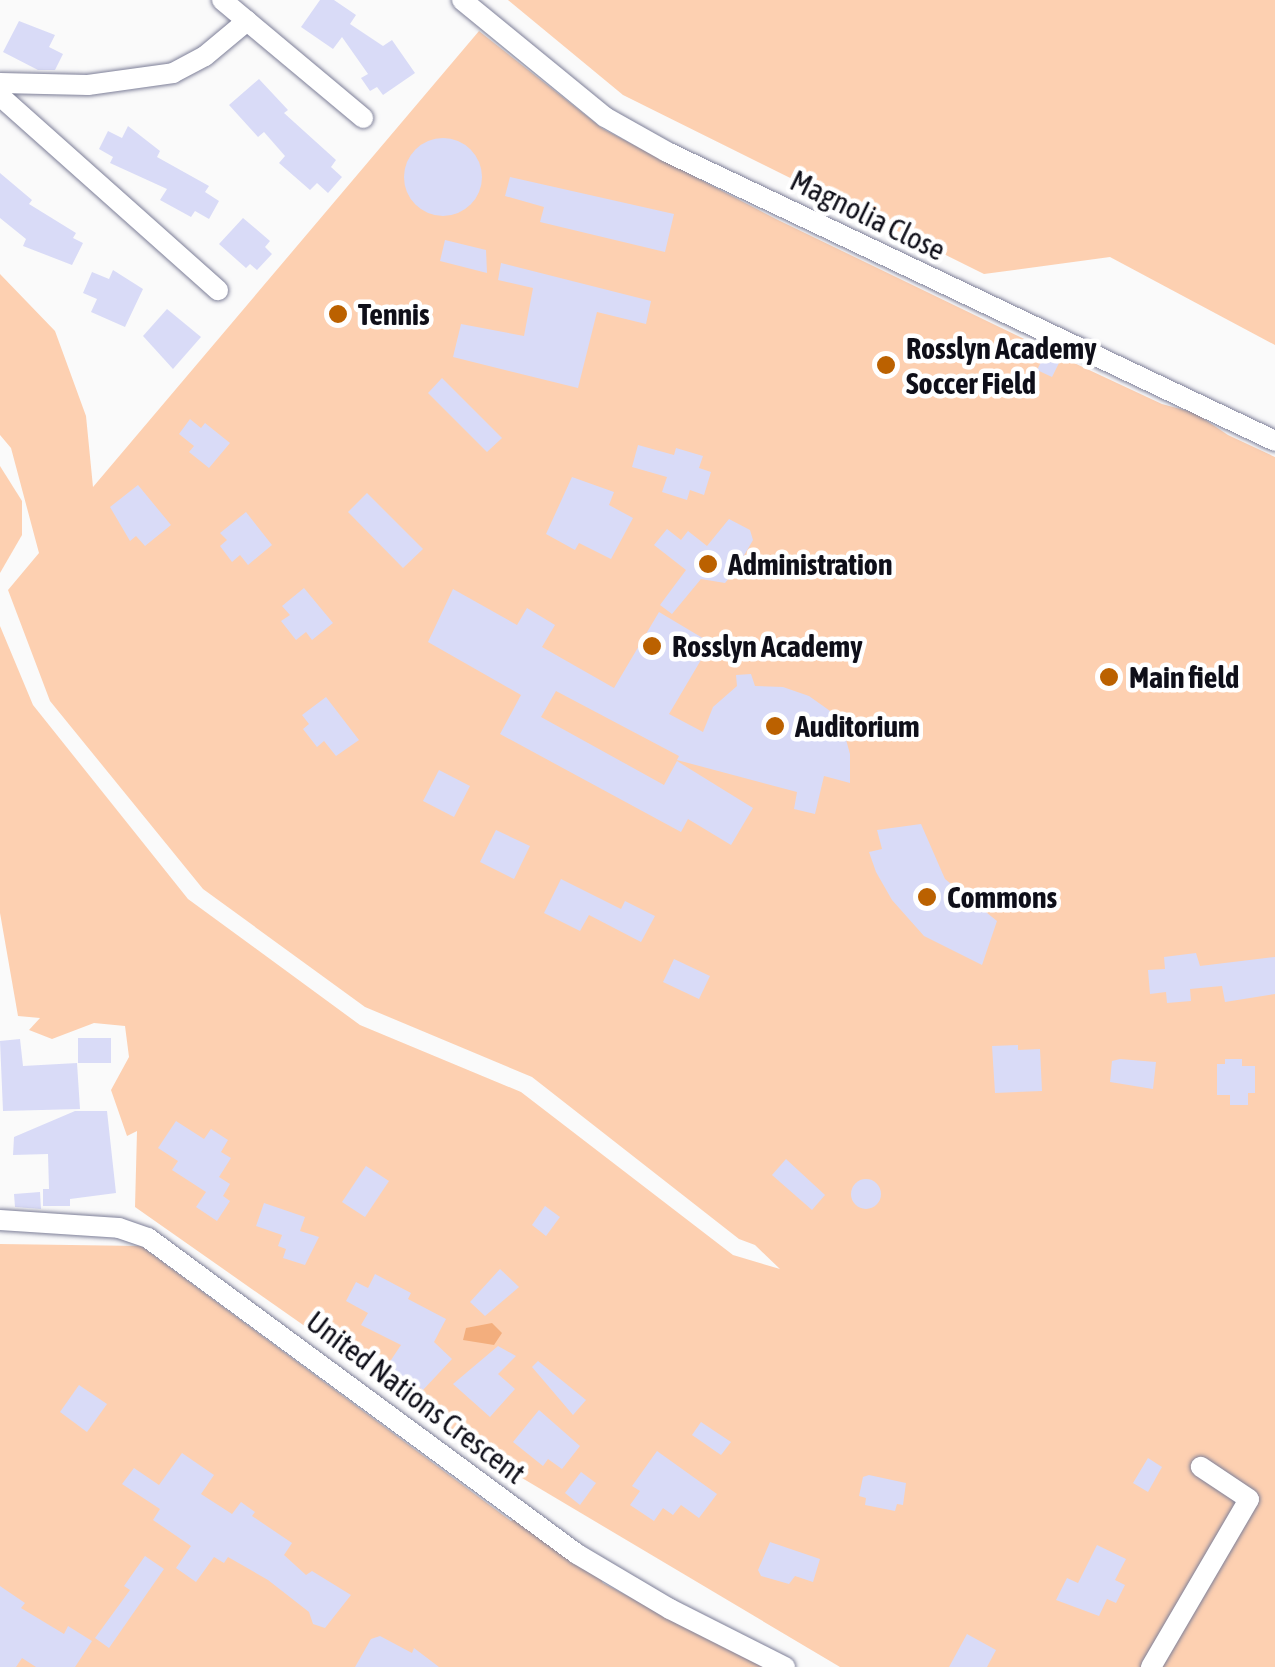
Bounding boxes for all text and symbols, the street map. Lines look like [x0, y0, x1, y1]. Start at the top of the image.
street label: Magnolia Close [785, 162, 951, 268]
place label: Tennis [358, 296, 430, 332]
marker: Tennis [327, 303, 349, 325]
place label: Rosslyn Academy Soccer Field [906, 330, 1096, 400]
marker: Rosslyn Academy Soccer Field [875, 354, 897, 376]
place label: Administration [728, 546, 892, 582]
marker: Administration [697, 553, 719, 575]
place label: Rosslyn Academy [672, 628, 862, 664]
marker: Rosslyn Academy [641, 635, 663, 657]
place label: Main field [1129, 659, 1239, 695]
marker: Main field [1098, 666, 1120, 688]
place label: Auditorium [795, 708, 920, 744]
marker: Auditorium [764, 715, 786, 737]
place label: Commons [947, 879, 1057, 915]
marker: Commons [916, 886, 938, 908]
street label: United Nations Crescent [300, 1303, 532, 1491]

